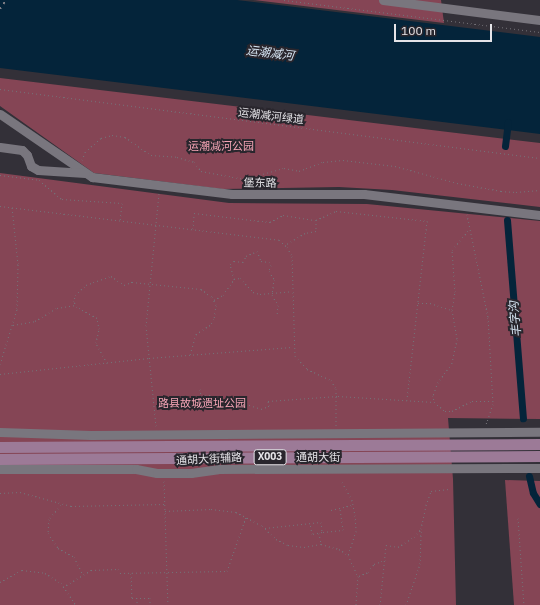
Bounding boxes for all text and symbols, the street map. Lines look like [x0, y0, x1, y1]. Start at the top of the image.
scale bar [396, 16, 494, 42]
text: 100 m [401, 23, 436, 38]
water label: 运潮减河 [245, 43, 295, 63]
street label: 运潮减河绿道 [237, 105, 305, 127]
park label: 运潮减河公园 [188, 139, 254, 153]
street label: 堡东路 [243, 176, 277, 190]
water label: 丰字沟 [506, 300, 524, 338]
park label: 路县故城遗址公园 [158, 396, 246, 410]
road number: X003 [253, 449, 287, 465]
street label: 通胡大街 [296, 450, 340, 464]
street label: 通胡大街辅路 [176, 451, 242, 467]

